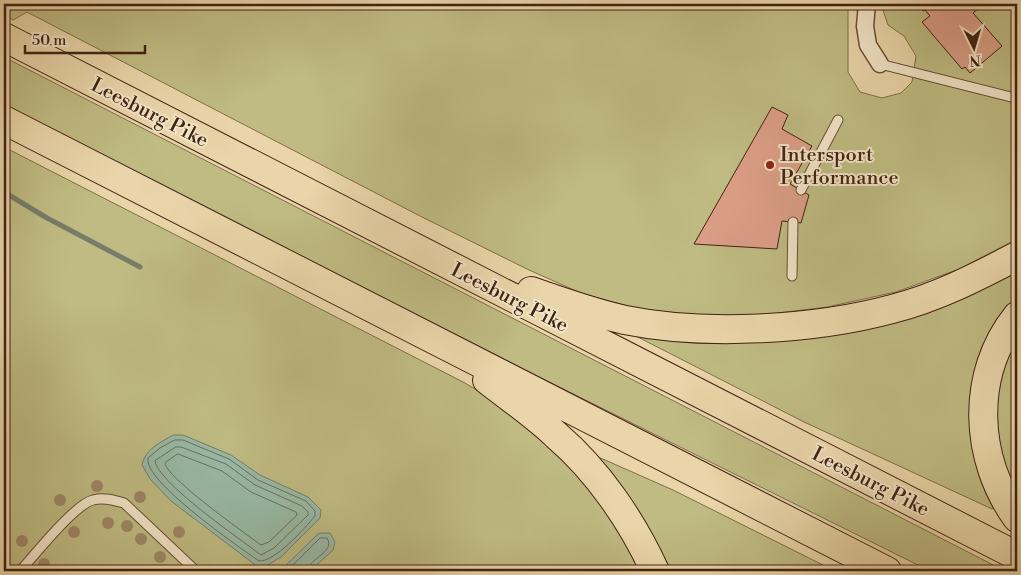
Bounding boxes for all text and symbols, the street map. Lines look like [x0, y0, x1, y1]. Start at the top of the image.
scale bar [25, 22, 145, 54]
north arrow [948, 22, 998, 72]
text: 50 m [32, 31, 66, 50]
text: N [969, 51, 981, 69]
street label: Leesburg Pike [86, 73, 212, 154]
place label: Intersport Performance [780, 143, 899, 191]
marker: Intersport Performance [764, 159, 776, 171]
street label: Leesburg Pike [446, 258, 572, 339]
street label: Leesburg Pike [807, 442, 933, 523]

